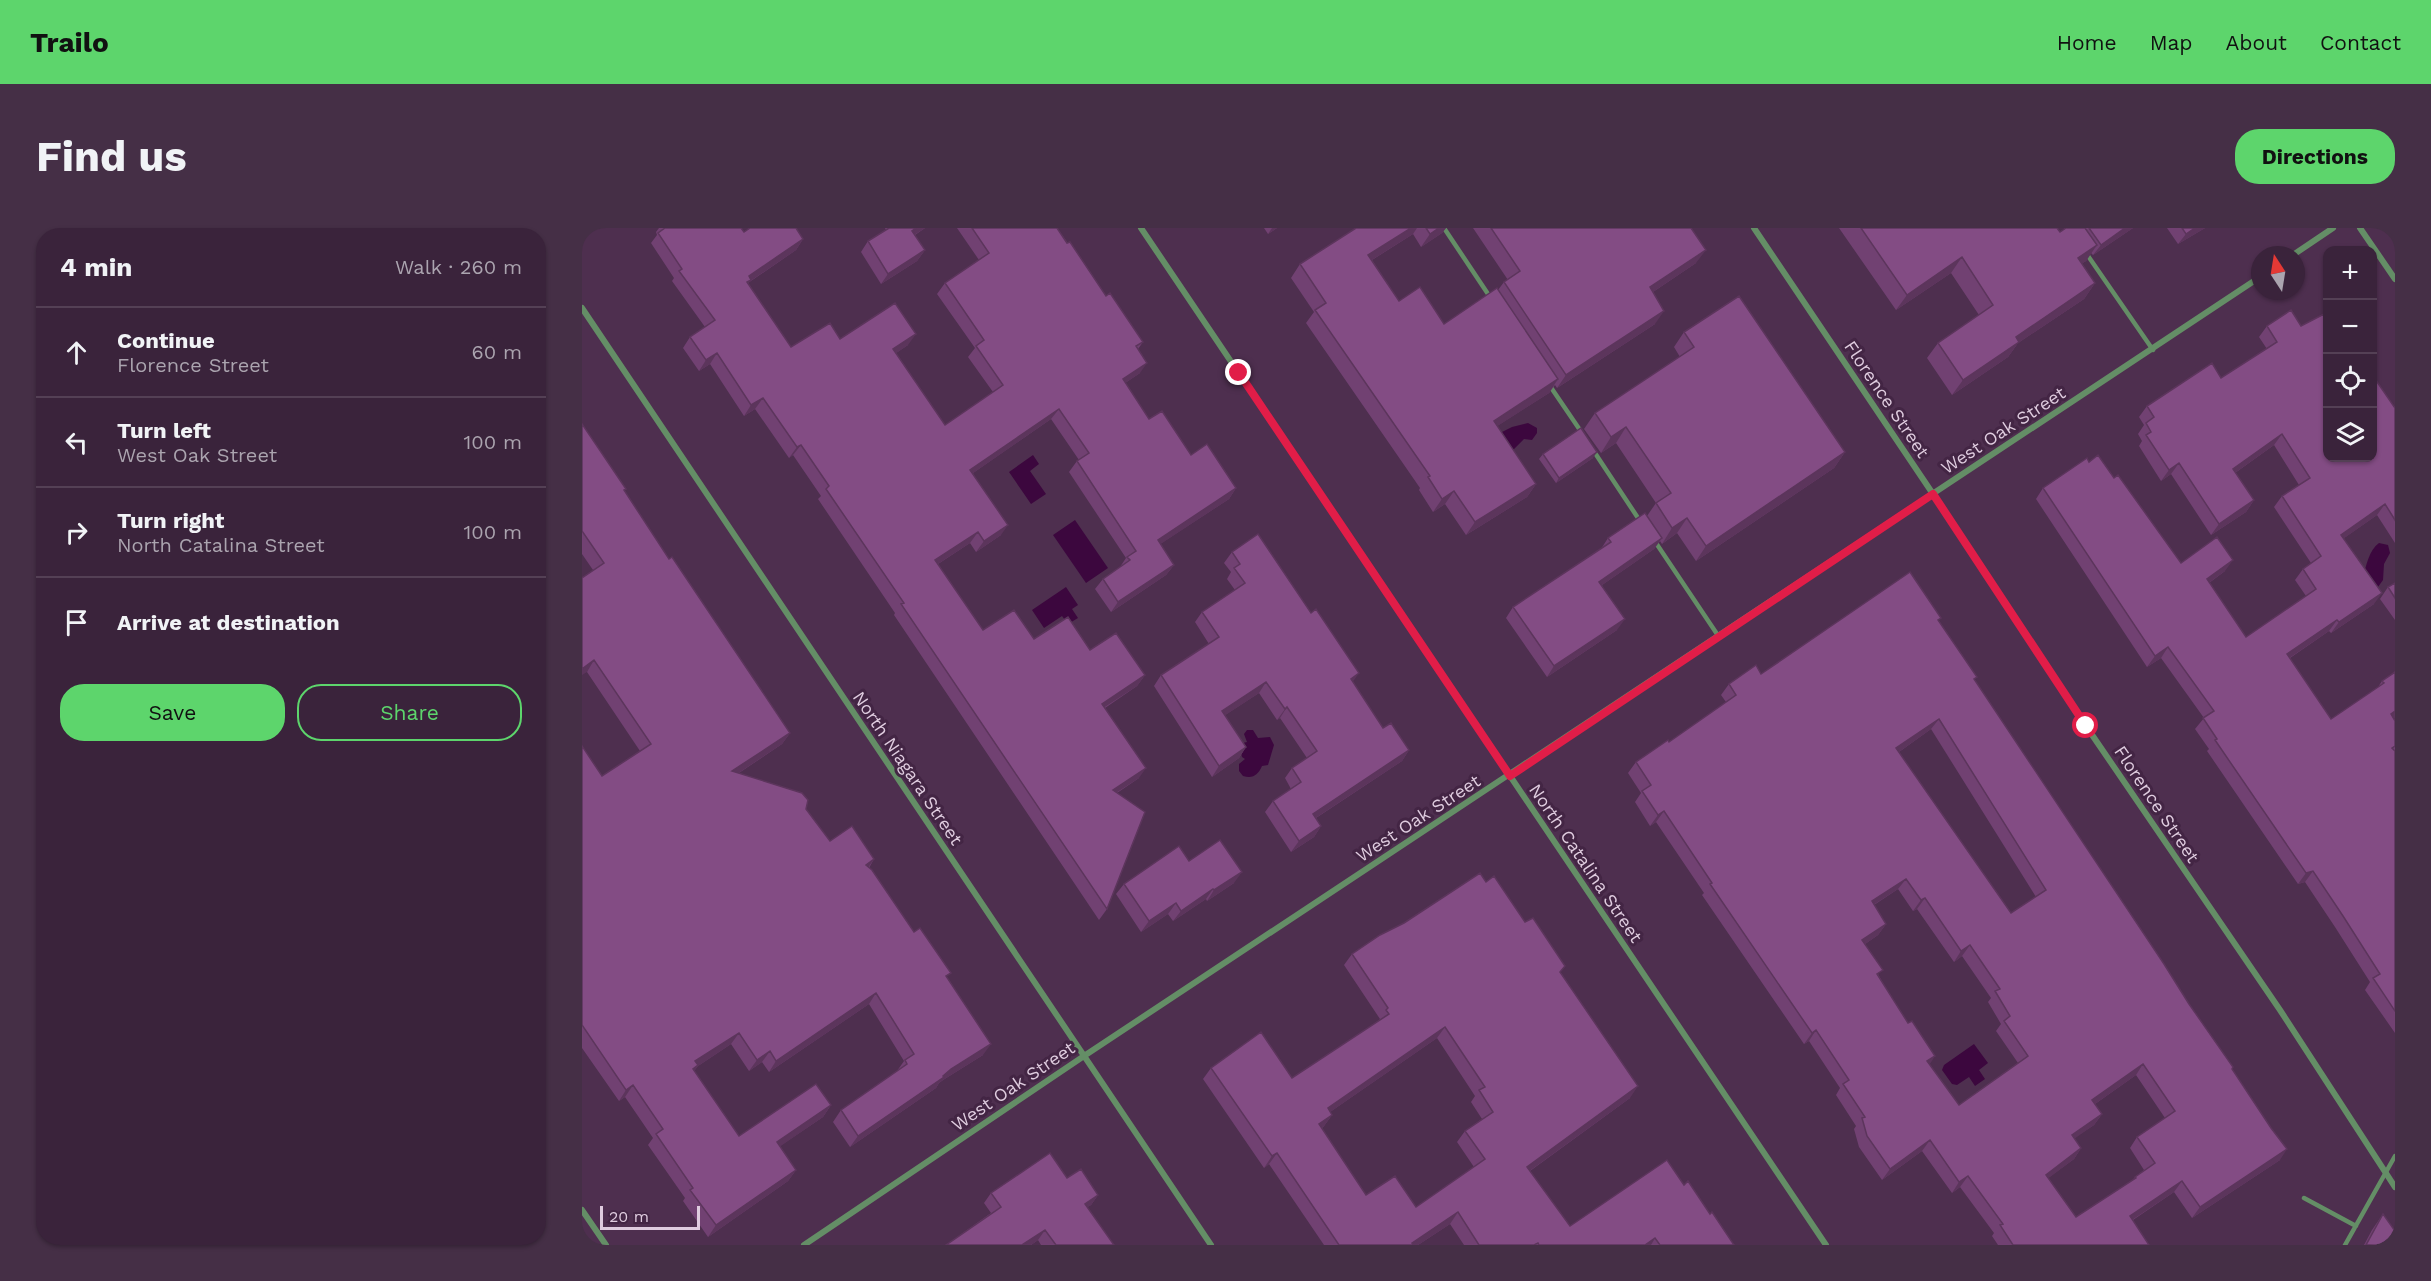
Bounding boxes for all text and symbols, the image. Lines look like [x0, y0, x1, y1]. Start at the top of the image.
text: Trailo [30, 26, 109, 59]
text: Home [2057, 30, 2117, 55]
text: Map [2150, 30, 2193, 55]
text: About [2226, 30, 2287, 55]
text: Contact [2320, 30, 2401, 55]
button: Directions [2235, 129, 2395, 184]
text: Find us [36, 132, 187, 181]
north arrow [2251, 246, 2305, 300]
map controls [2323, 246, 2377, 462]
button: + [2323, 246, 2377, 300]
text: 4 min [60, 252, 132, 282]
text: Walk · 260 m [395, 255, 522, 279]
button: − [2323, 300, 2377, 354]
text: Continue [117, 328, 215, 353]
icon: ahead [60, 336, 93, 369]
street label: Florence Street [1840, 336, 1934, 462]
text: 60 m [472, 340, 522, 364]
text: Florence Street [117, 353, 269, 377]
button: locate [2323, 354, 2377, 408]
route end [1225, 359, 1251, 385]
street label: West Oak Street [1937, 382, 2069, 478]
button: layers [2323, 408, 2377, 462]
text: Turn left [117, 418, 211, 443]
icon: left [60, 426, 93, 459]
text: 100 m [463, 430, 522, 454]
text: West Oak Street [117, 443, 277, 467]
text: Turn right [117, 508, 224, 533]
icon: right [60, 516, 93, 549]
text: 100 m [463, 520, 522, 544]
text: North Catalina Street [117, 533, 325, 557]
icon: arrive [60, 606, 93, 639]
text: Arrive at destination [117, 610, 340, 635]
button: Save [60, 684, 285, 741]
button: Share [297, 684, 522, 741]
street label: North Niagara Street [849, 687, 967, 849]
route start [2072, 712, 2098, 738]
street label: Florence Street [2110, 741, 2204, 867]
street label: West Oak Street [1352, 770, 1484, 866]
street label: North Catalina Street [1525, 780, 1647, 947]
street label: West Oak Street [947, 1037, 1079, 1135]
scale bar [600, 1203, 700, 1230]
text: 20 m [609, 1207, 649, 1226]

